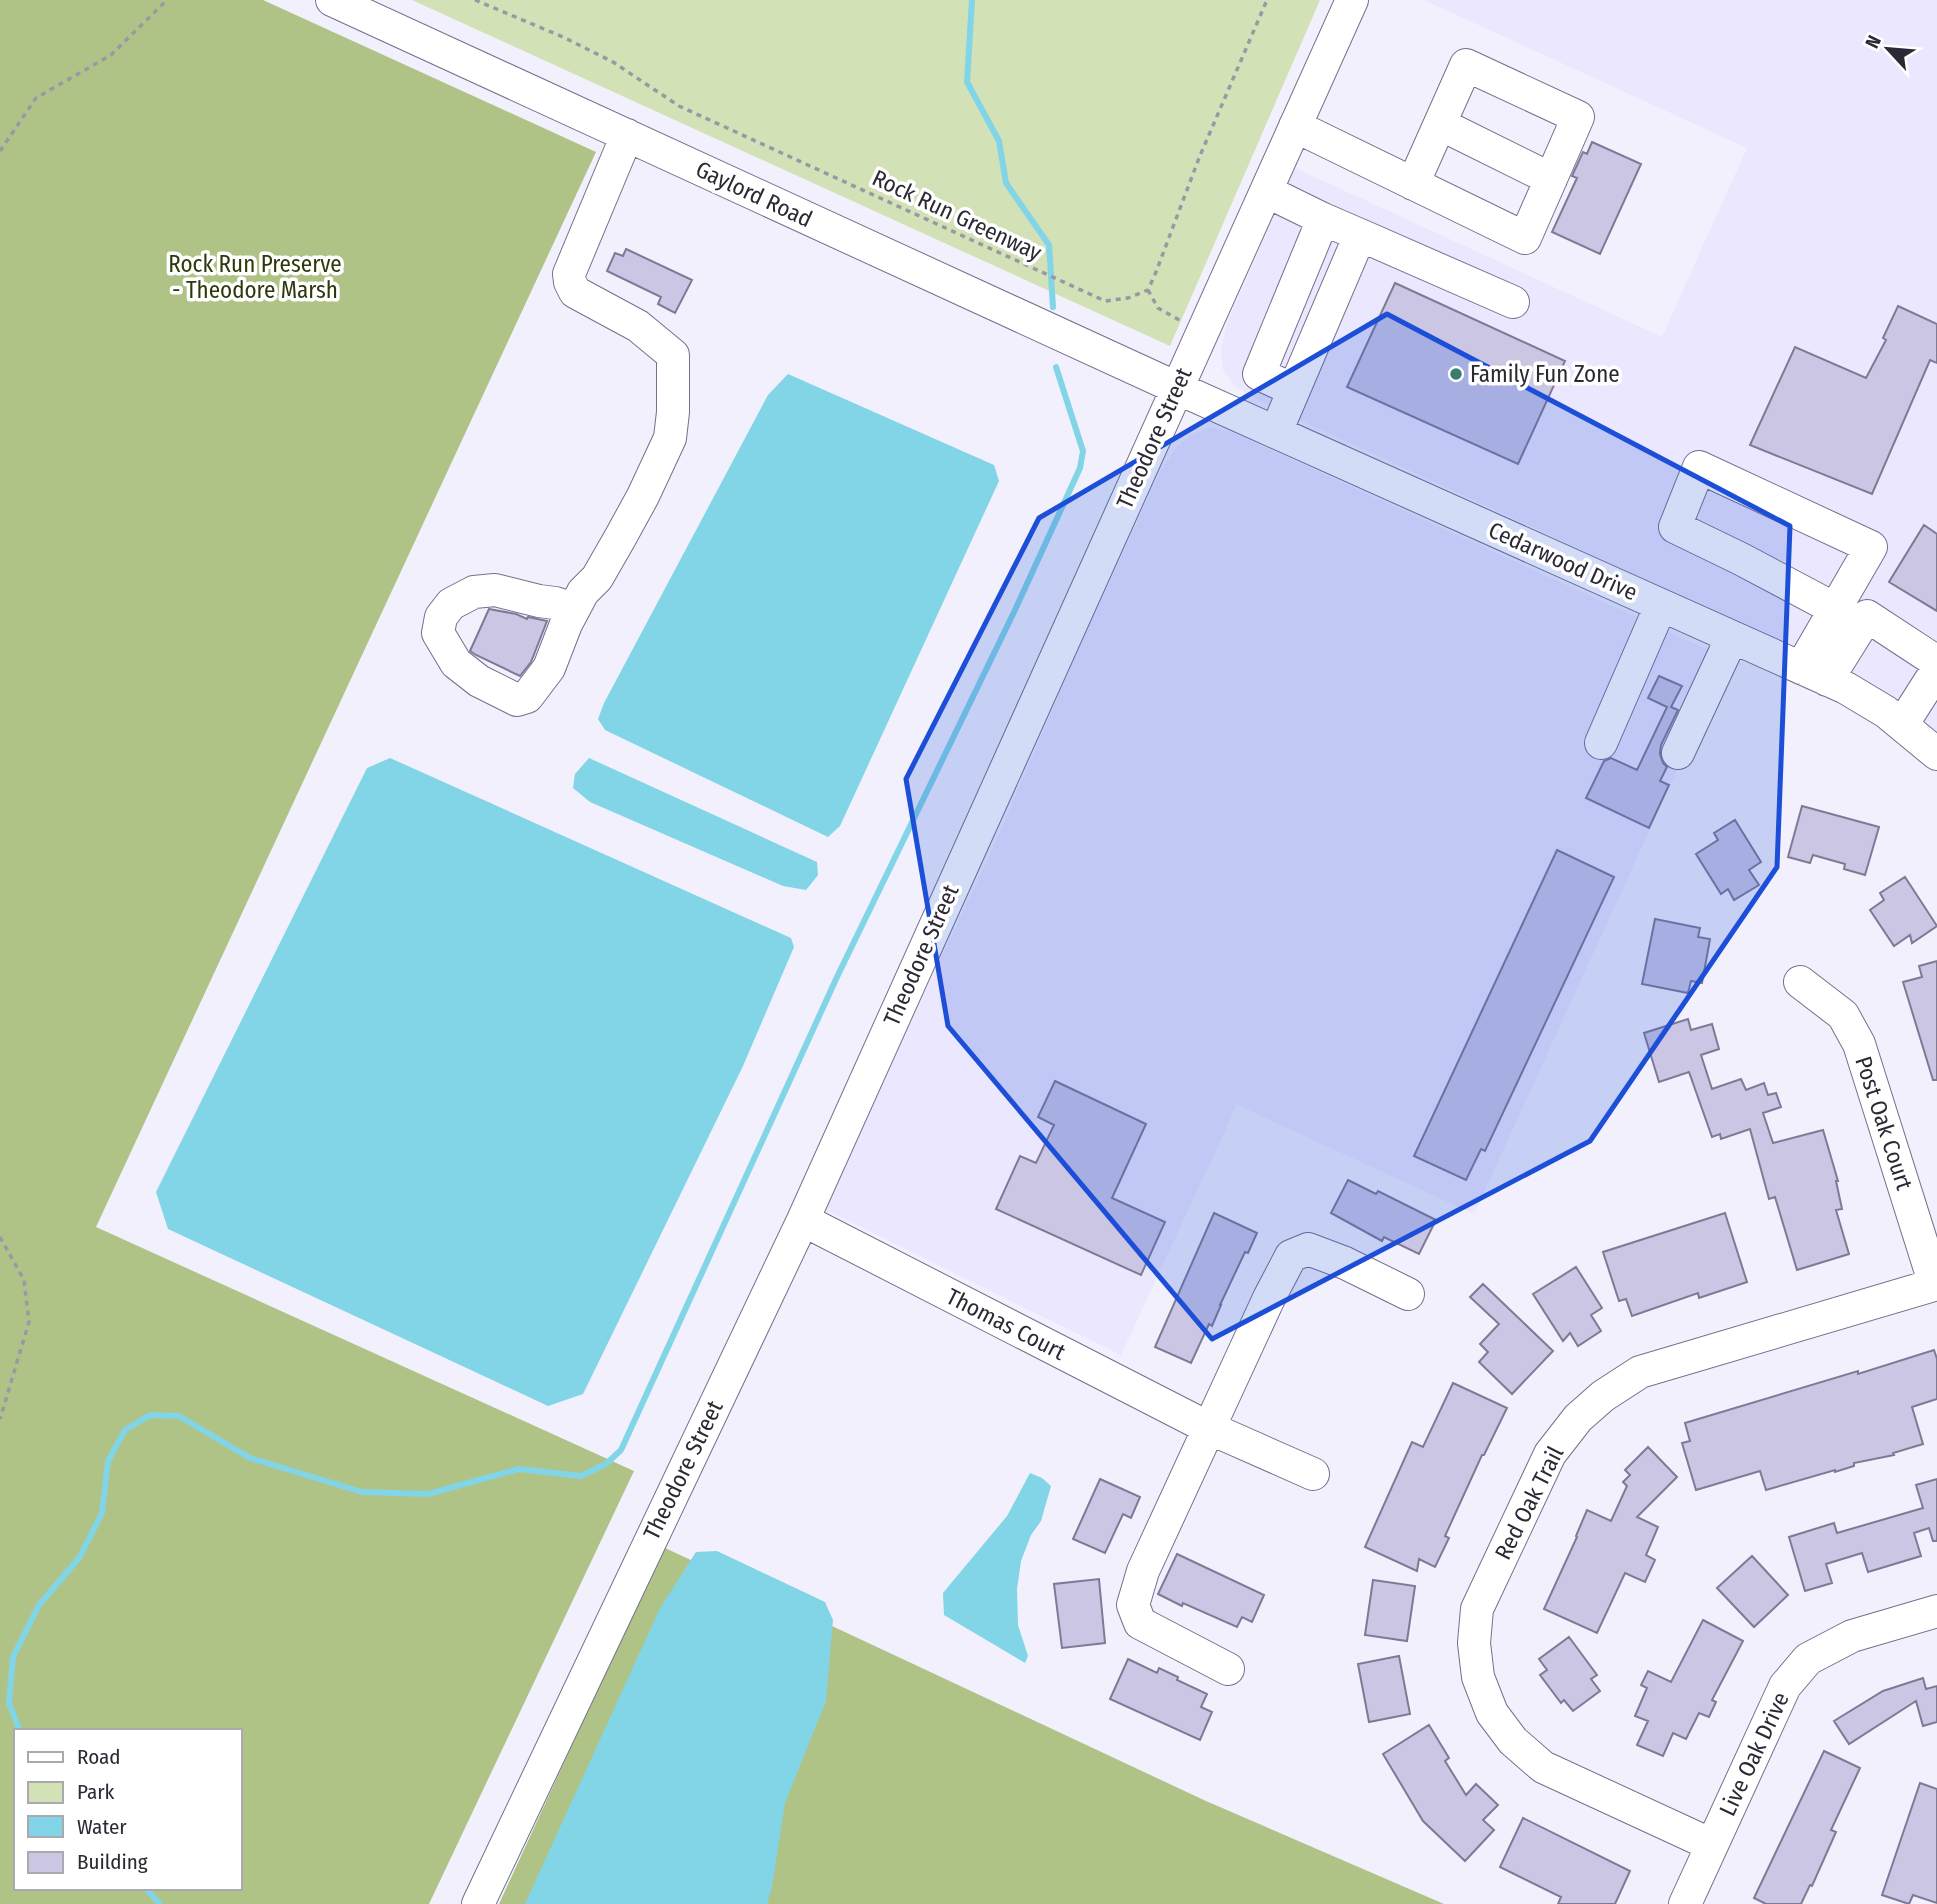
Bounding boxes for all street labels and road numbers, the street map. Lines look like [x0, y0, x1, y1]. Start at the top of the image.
street label: Gaylord Road [691, 155, 817, 233]
street label: Rock Run Greenway [868, 163, 1047, 267]
street label: Theodore Street [1110, 363, 1198, 513]
street label: Cedarwood Drive [1484, 516, 1642, 606]
street label: Theodore Street [877, 880, 965, 1030]
street label: Post Oak Court [1849, 1053, 1919, 1194]
street label: Thomas Court [942, 1282, 1071, 1366]
street label: Theodore Street [637, 1395, 729, 1544]
street label: Red Oak Trail [1489, 1442, 1569, 1564]
street label: Live Oak Drive [1713, 1688, 1795, 1820]

